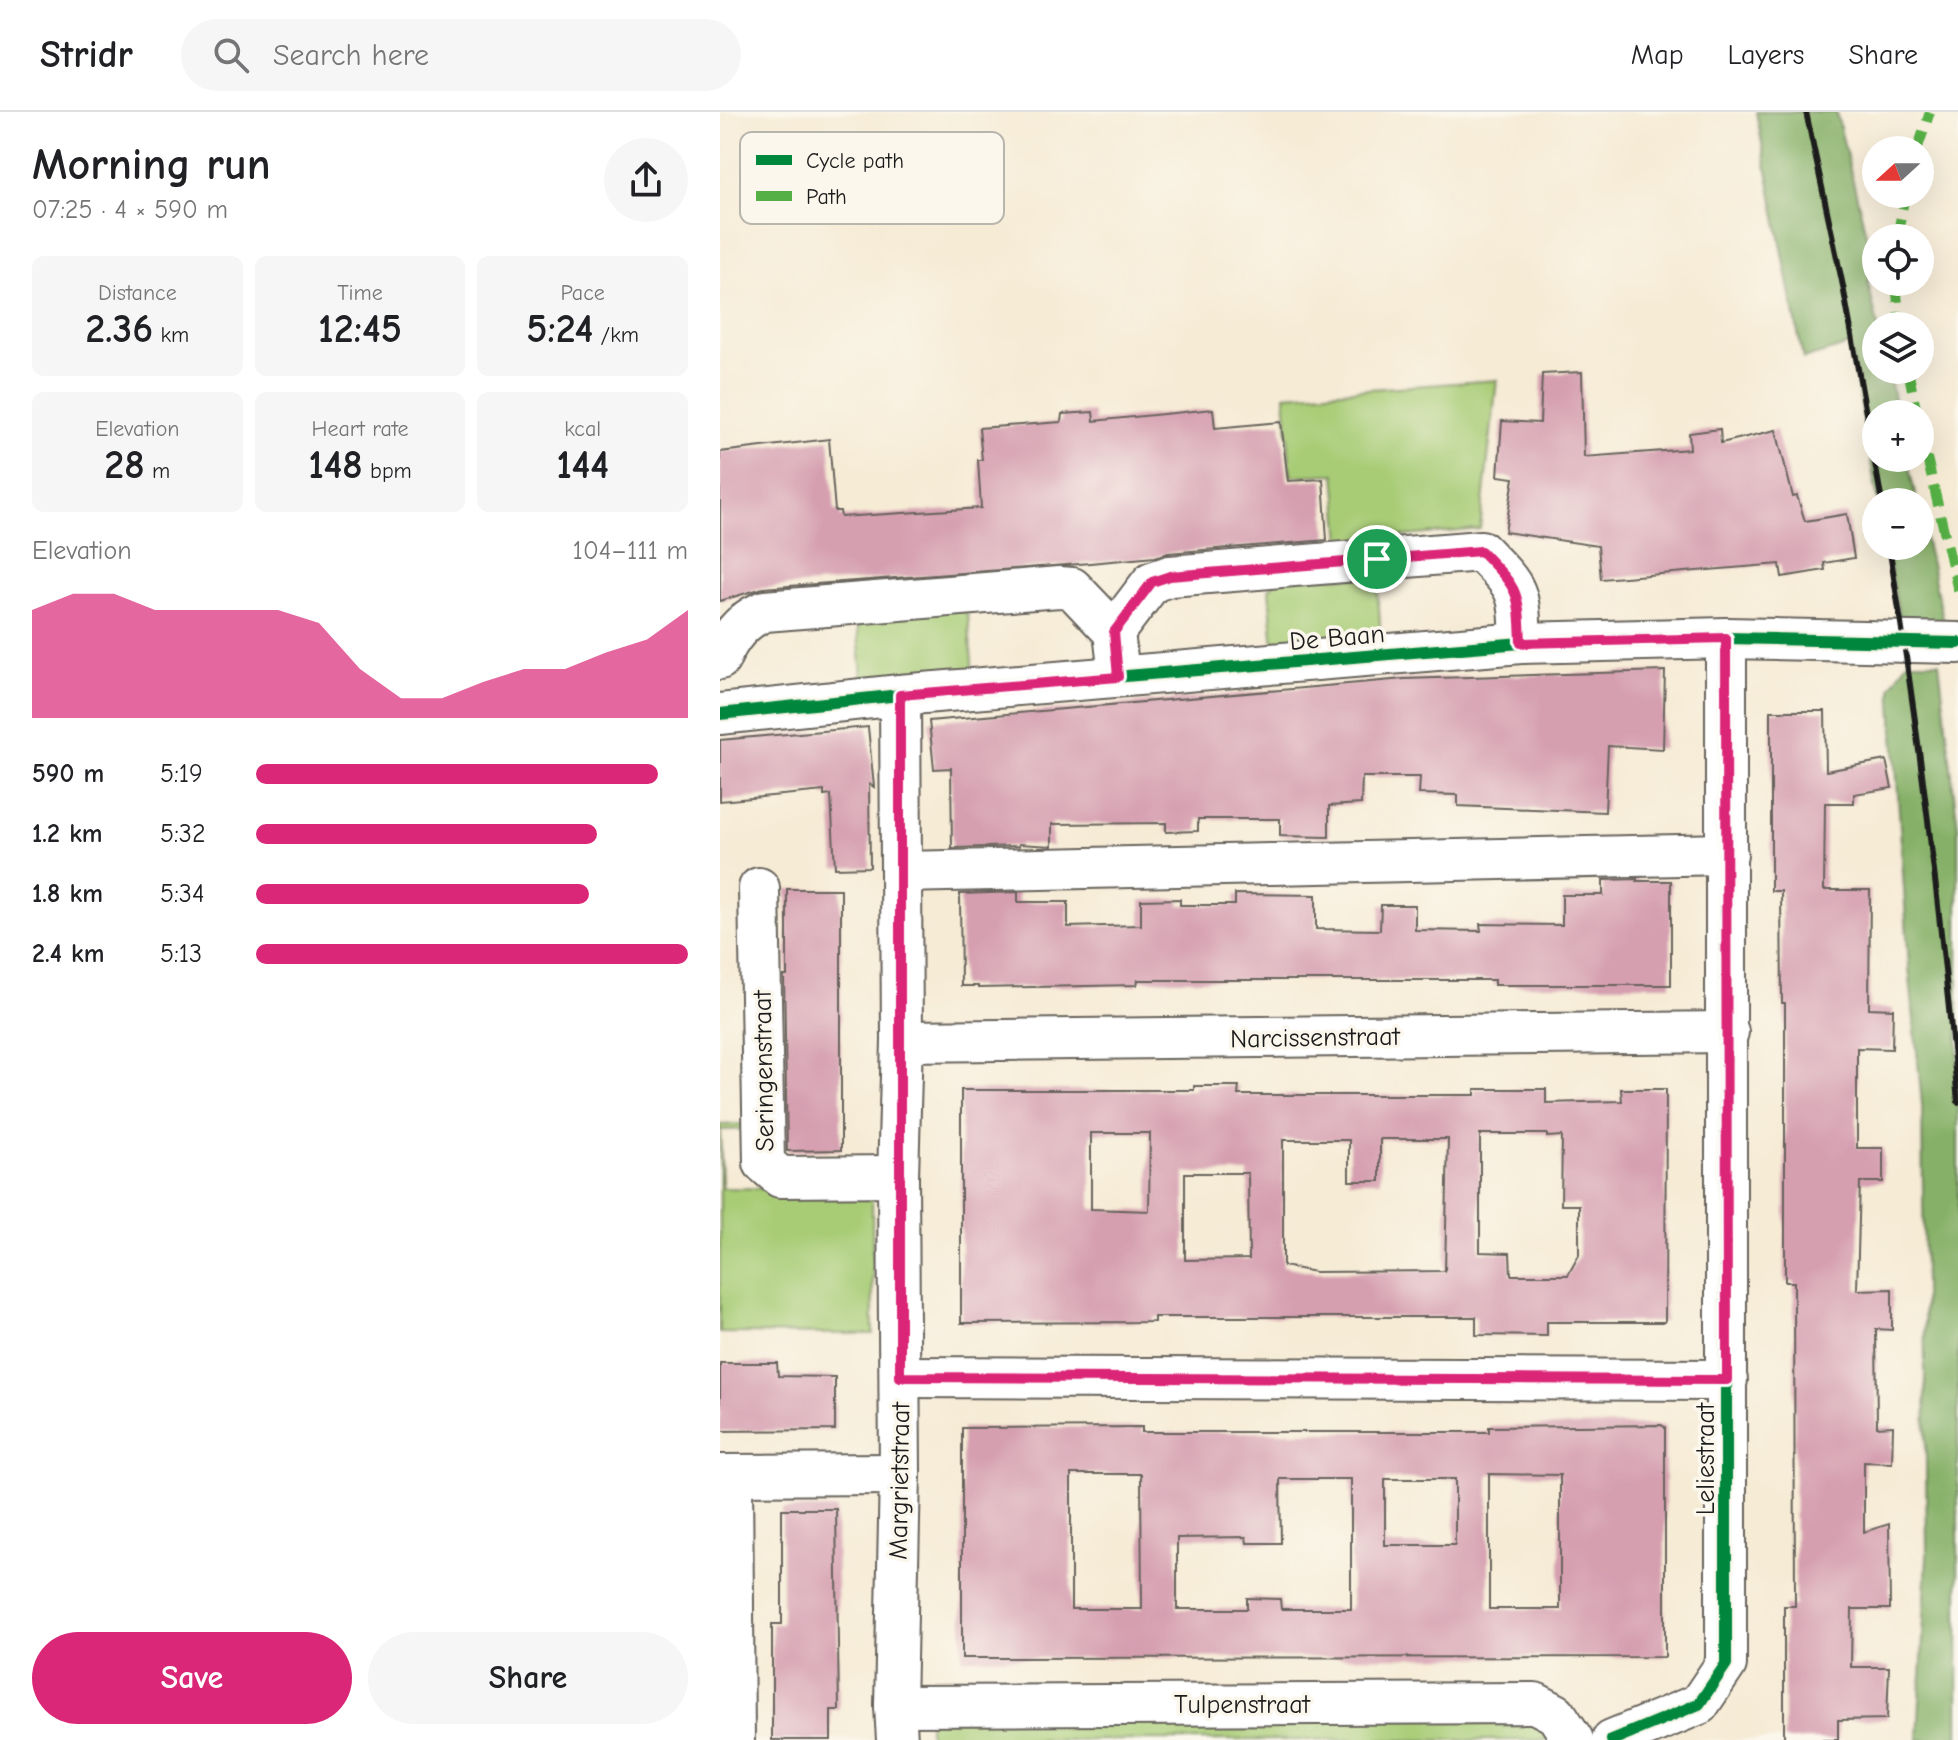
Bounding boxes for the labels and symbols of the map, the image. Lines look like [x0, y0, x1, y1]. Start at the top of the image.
legend [740, 132, 1004, 224]
north arrow [1862, 136, 1934, 208]
text: Cycle path [806, 148, 904, 174]
text: Path [806, 184, 847, 210]
pin [1343, 525, 1411, 593]
street label: De Baan [1288, 619, 1386, 657]
street label: Seringenstraat [748, 988, 780, 1152]
street label: Narcissenstraat [1230, 1021, 1402, 1054]
street label: Margrietstraat [884, 1400, 916, 1560]
street label: Leliestraat [1691, 1401, 1721, 1515]
street label: Tulpenstraat [1174, 1690, 1312, 1720]

